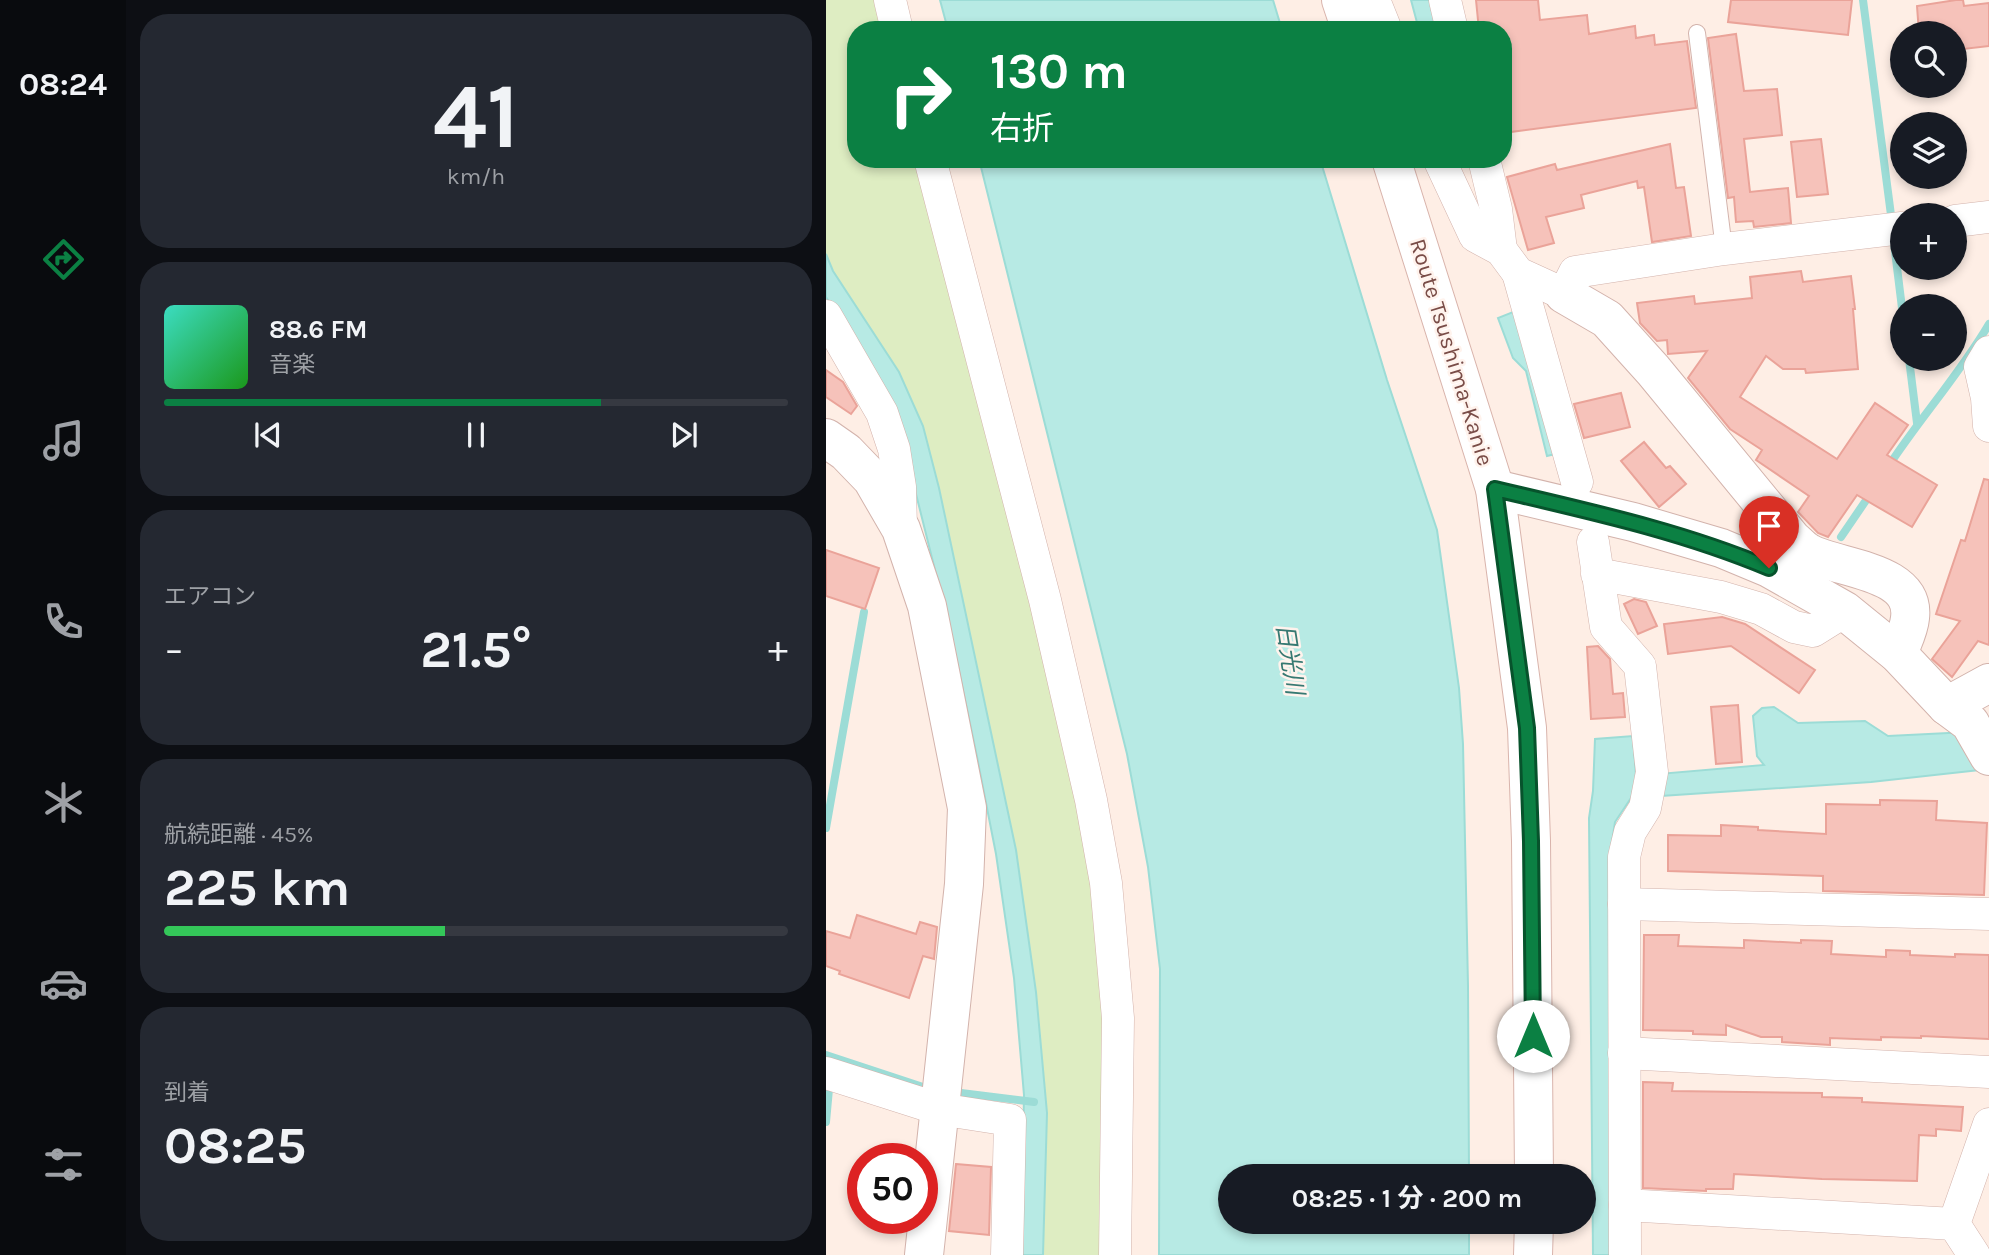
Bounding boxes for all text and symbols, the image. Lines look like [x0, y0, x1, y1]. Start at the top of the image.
map controls [1890, 21, 1967, 371]
button: search [1890, 21, 1967, 98]
text: 130 m [990, 43, 1128, 100]
icon: right [875, 49, 966, 140]
text: 41 [433, 64, 519, 170]
text: 08:24 [19, 66, 107, 103]
text: 右折 [990, 110, 1054, 147]
button: layers [1890, 112, 1967, 189]
text: km/h [447, 163, 505, 190]
button: + [1890, 203, 1967, 280]
icon: directions [39, 235, 88, 284]
street label: Route Tsushima-Kanie [1404, 235, 1499, 469]
button: − [1890, 294, 1967, 371]
text: 88.6 FM [269, 314, 368, 345]
text: 音楽 [269, 351, 315, 378]
icon: music [39, 416, 88, 465]
icon: previous [249, 416, 287, 454]
icon: pause [457, 416, 495, 454]
icon: next [665, 416, 703, 454]
pin [1739, 496, 1799, 568]
icon: arrive [1750, 507, 1788, 545]
text: エアコン [164, 583, 256, 610]
icon: phone [39, 597, 88, 646]
text: 21.5° [420, 619, 532, 680]
water label: 日光川 [1271, 621, 1310, 700]
text: − [164, 627, 184, 672]
text: + [768, 627, 788, 672]
icon: climate [39, 778, 88, 827]
text: 航続距離 · 45% [164, 821, 314, 848]
text: 225 km [164, 857, 350, 918]
icon: car [39, 959, 88, 1008]
position arrow [1496, 999, 1570, 1073]
text: 到着 [164, 1079, 210, 1106]
text: 08:25 [164, 1115, 306, 1176]
icon: filters [39, 1140, 88, 1189]
speed limit sign: 50 [847, 1143, 938, 1234]
text: 08:25 · 1 分 · 200 m [1292, 1183, 1522, 1214]

